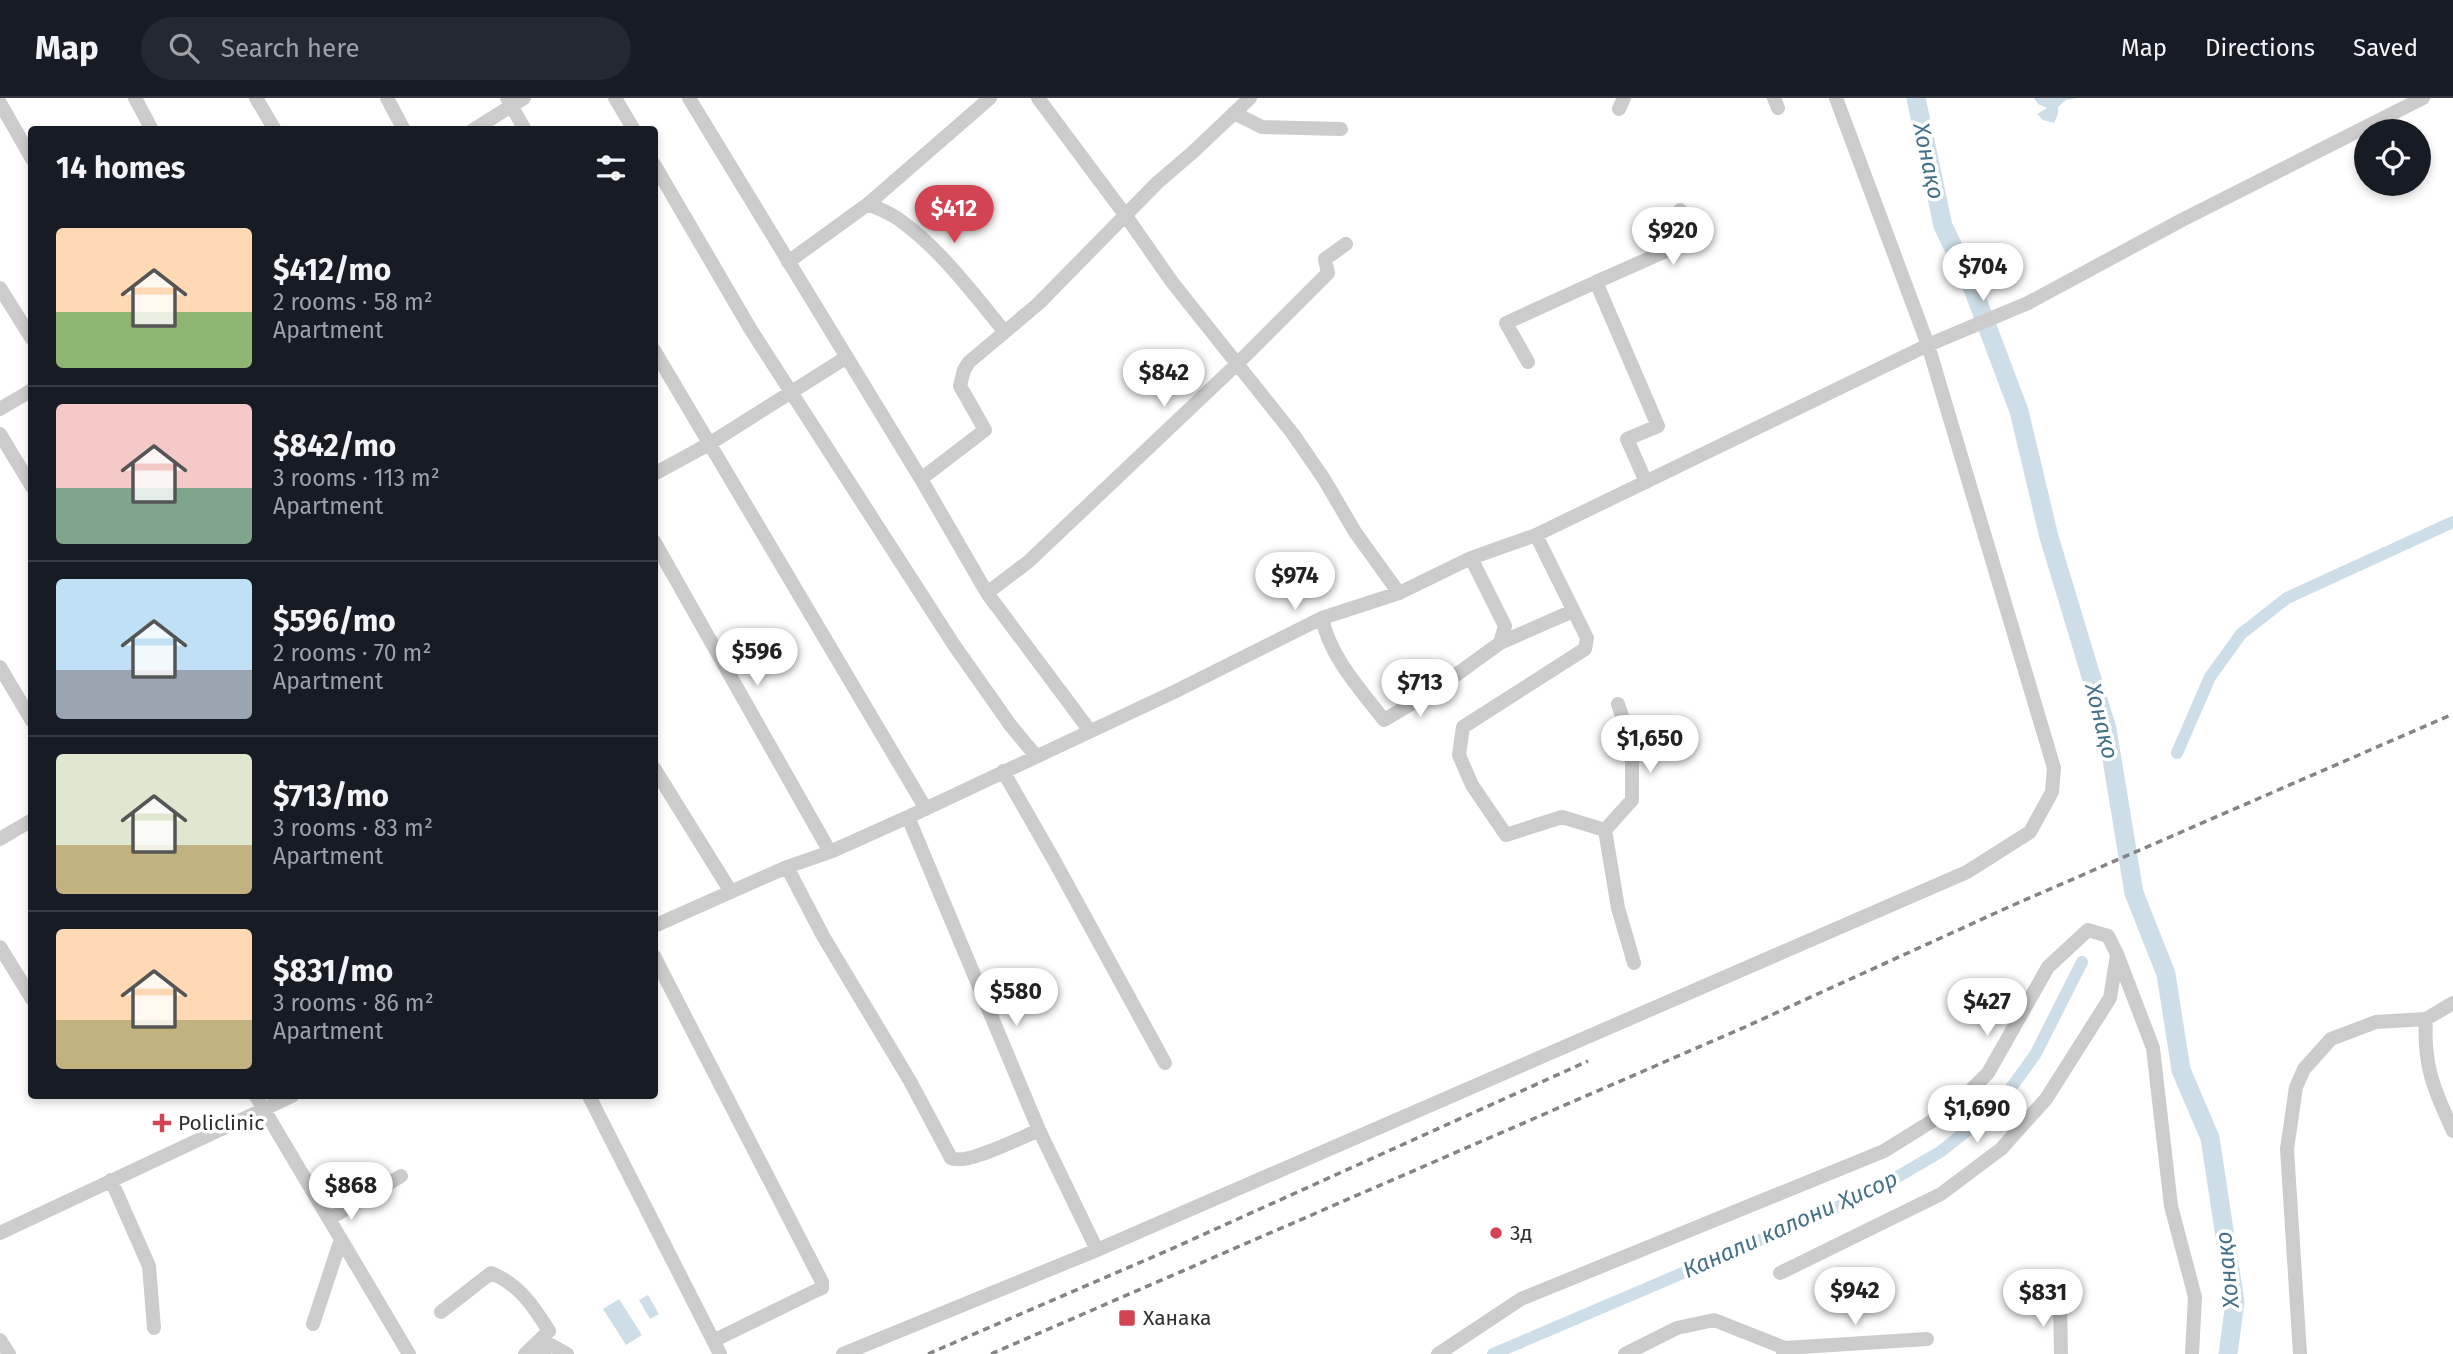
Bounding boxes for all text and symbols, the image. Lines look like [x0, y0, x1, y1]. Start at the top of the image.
search box [141, 17, 631, 80]
text: Map [35, 28, 99, 68]
icon: search [165, 29, 203, 67]
text: Search here [221, 33, 360, 64]
text: Map [2121, 34, 2167, 62]
text: Directions [2205, 34, 2315, 62]
text: Saved [2353, 34, 2418, 62]
water label: Хонақо [1907, 119, 1951, 202]
map controls [2354, 119, 2431, 196]
button: locate [2354, 119, 2431, 196]
icon: filters [592, 149, 630, 187]
text: 14 homes [56, 150, 185, 186]
pin: $412 [913, 186, 995, 245]
text: $412 [931, 194, 977, 222]
pin: $920 [1632, 208, 1714, 267]
text: $920 [1648, 216, 1698, 244]
pin: $704 [1942, 244, 2024, 303]
text: $412/mo [273, 252, 391, 288]
text: $704 [1958, 252, 2008, 280]
icon: home [112, 256, 196, 340]
text: 2 rooms · 58 m² [273, 288, 433, 316]
text: Apartment [273, 316, 383, 344]
pin: $842 [1123, 350, 1205, 409]
text: $842 [1139, 358, 1189, 386]
text: $842/mo [273, 428, 396, 464]
icon: home [112, 432, 196, 516]
text: 3 rooms · 113 m² [273, 464, 440, 492]
text: Apartment [273, 492, 383, 520]
pin: $974 [1254, 552, 1336, 612]
text: $974 [1271, 561, 1319, 589]
text: $596/mo [273, 603, 396, 639]
icon: home [112, 607, 196, 691]
pin: $596 [716, 628, 798, 688]
text: $596 [732, 637, 782, 665]
text: 2 rooms · 70 m² [273, 639, 431, 667]
pin: $713 [1379, 660, 1461, 719]
text: Apartment [273, 667, 383, 695]
text: $713 [1397, 668, 1443, 696]
water label: Хонақо [2079, 679, 2125, 762]
pin: $1,650 [1593, 716, 1707, 775]
text: $1,650 [1617, 724, 1683, 752]
text: $713/mo [273, 778, 389, 814]
icon: home [112, 782, 196, 866]
text: 3 rooms · 83 m² [273, 814, 433, 842]
text: Apartment [273, 842, 383, 870]
text: $831/mo [273, 953, 393, 989]
icon: home [112, 957, 196, 1041]
pin: $580 [975, 968, 1057, 1028]
text: $580 [990, 977, 1042, 1005]
pin: $427 [1946, 978, 2028, 1038]
text: $427 [1963, 987, 2011, 1015]
text: 3 rooms · 86 m² [273, 989, 434, 1017]
text: Apartment [273, 1017, 383, 1045]
pin: $1,690 [1920, 1086, 2034, 1145]
text: $1,690 [1944, 1094, 2010, 1122]
place label: Policlinic [178, 1110, 264, 1136]
marker: Policlinic [152, 1113, 172, 1133]
pin: $868 [310, 1162, 392, 1222]
water label: Канали калони Ҳисор [1678, 1164, 1902, 1284]
text: $868 [325, 1171, 377, 1199]
place label: 3д [1510, 1220, 1532, 1246]
marker: 3д [1488, 1225, 1504, 1241]
water label: Хонақо [2209, 1230, 2245, 1311]
pin: $942 [1814, 1268, 1896, 1327]
pin: $831 [2002, 1270, 2084, 1329]
text: $942 [1830, 1276, 1880, 1304]
text: $831 [2019, 1278, 2067, 1306]
place label: Ханака [1143, 1305, 1212, 1331]
marker: Ханака [1117, 1308, 1137, 1328]

